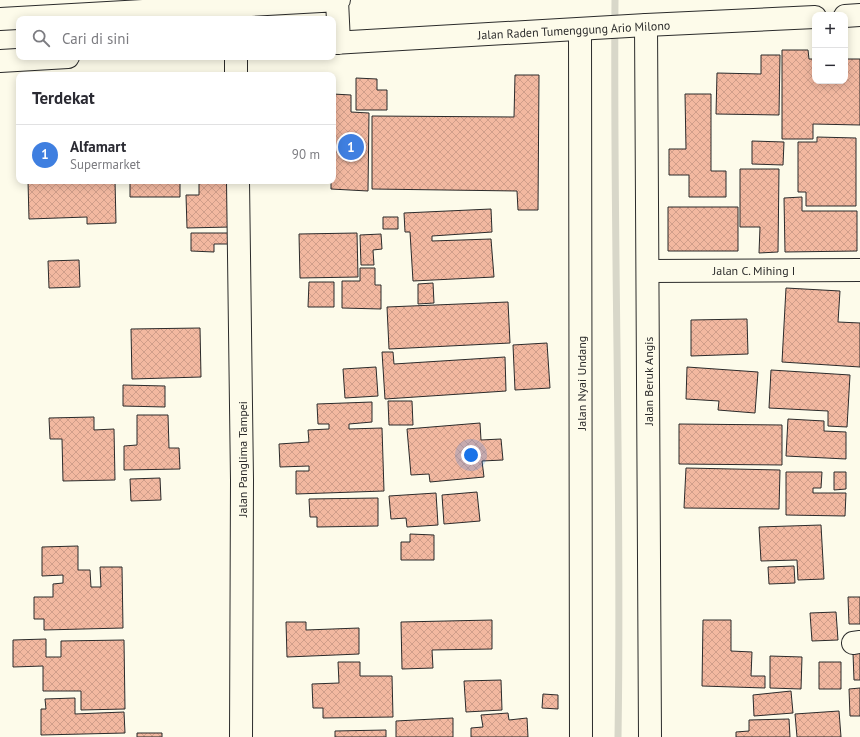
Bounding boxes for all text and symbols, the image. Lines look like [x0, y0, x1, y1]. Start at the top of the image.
map controls [812, 12, 848, 84]
button: + [812, 12, 848, 48]
search box [16, 16, 336, 60]
street label: Jalan Raden Tumenggung Ario Milono [476, 17, 671, 43]
icon: search [30, 27, 52, 49]
text: Cari di sini [62, 29, 130, 48]
button: − [812, 48, 848, 84]
text: Terdekat [32, 87, 95, 109]
pin: 1 [338, 132, 364, 162]
text: Alfamart [70, 137, 126, 156]
text: 1 [41, 146, 49, 163]
text: 90 m [292, 146, 320, 163]
text: Supermarket [70, 156, 140, 173]
street label: Jalan C. Mihing I [712, 263, 795, 278]
street label: Jalan Nyai Undang [574, 336, 589, 431]
street label: Jalan Beruk Angis [641, 337, 656, 426]
street label: Jalan Panglima Tampei [235, 401, 250, 518]
your location [461, 445, 481, 465]

